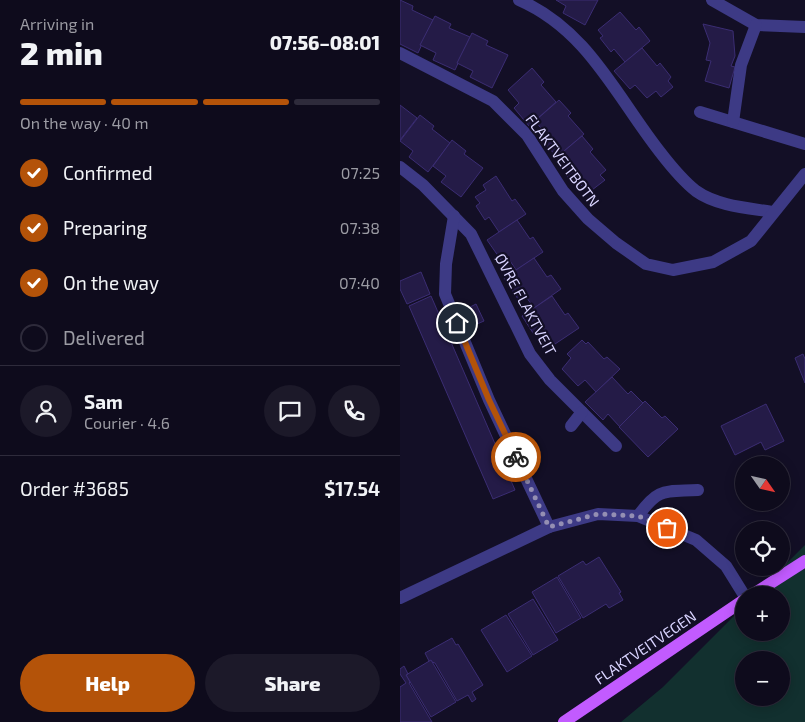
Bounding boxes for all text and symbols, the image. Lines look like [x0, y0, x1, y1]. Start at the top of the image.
text: Arriving in [20, 14, 94, 33]
text: 07:56–08:01 [270, 31, 380, 54]
text: 2 min [20, 33, 103, 71]
street label: FLAKTVEITBOTN [522, 110, 604, 210]
text: On the way · 40 m [20, 113, 149, 132]
icon: check [20, 159, 48, 187]
text: Confirmed [63, 161, 153, 184]
text: 07:25 [341, 163, 380, 182]
icon: check [20, 214, 48, 242]
text: Preparing [63, 216, 147, 239]
text: 07:38 [340, 218, 380, 237]
street label: ØVRE FLAKTVEIT [492, 250, 561, 358]
icon: check [20, 269, 48, 297]
text: On the way [63, 271, 159, 294]
text: 07:40 [339, 273, 380, 292]
pin [436, 302, 478, 344]
icon: home [443, 309, 471, 337]
text: Delivered [63, 326, 145, 349]
button: person [20, 385, 72, 437]
button: chat [264, 385, 316, 437]
button: phone [328, 385, 380, 437]
text: Sam [84, 390, 123, 413]
text: Courier · 4.6 [84, 413, 170, 432]
courier [491, 432, 541, 482]
icon: bike [502, 443, 530, 471]
north arrow [735, 456, 790, 511]
map controls [735, 456, 790, 706]
text: Order #3685 [20, 477, 129, 500]
text: $17.54 [324, 477, 380, 500]
pin [646, 507, 688, 549]
icon: bag [653, 514, 681, 542]
button: locate [735, 521, 790, 576]
button: + [735, 586, 790, 641]
street label: FLAKTVEITVEGEN [591, 606, 699, 688]
button: − [735, 651, 790, 706]
button: Help [20, 654, 195, 712]
button: Share [205, 654, 380, 712]

